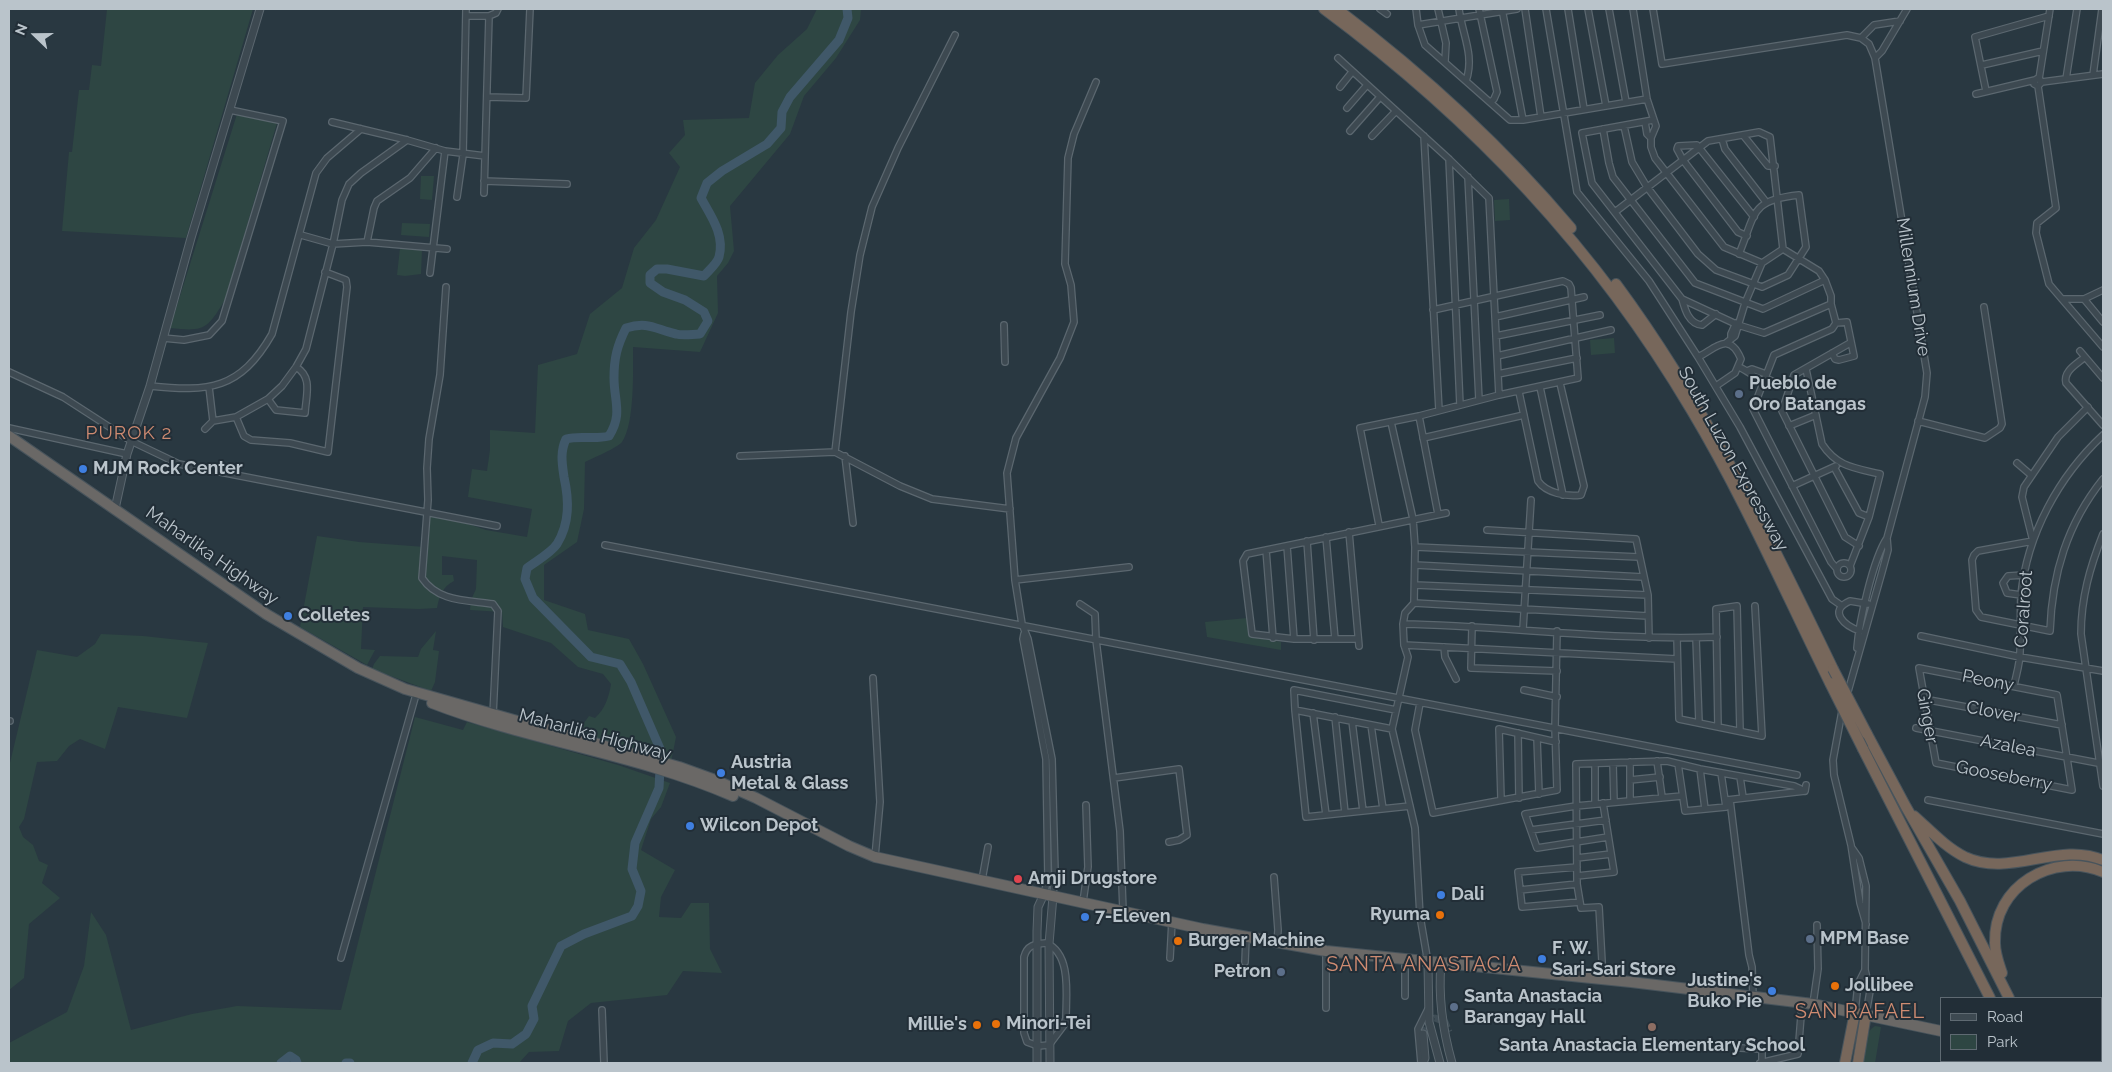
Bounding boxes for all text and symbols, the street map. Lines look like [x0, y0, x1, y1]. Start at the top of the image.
north arrow [10, 10, 60, 60]
text: N [12, 21, 31, 37]
street label: Millennium Drive [1891, 216, 1935, 358]
street label: South Luzon Expressway [1673, 363, 1793, 555]
place label: Pueblo de Oro Batangas [1749, 373, 1866, 416]
marker: Pueblo de Oro Batangas [1733, 388, 1745, 400]
district label: PUROK 2 [85, 422, 173, 444]
place label: MJM Rock Center [93, 458, 243, 480]
marker: MJM Rock Center [77, 463, 89, 475]
street label: Maharlika Highway [141, 502, 283, 610]
street label: Coralroot [2011, 570, 2037, 648]
place label: Colletes [298, 605, 370, 627]
marker: Colletes [282, 610, 294, 622]
street label: Peony [1960, 665, 2016, 697]
street label: Ginger [1912, 687, 1942, 745]
street label: Clover [1965, 696, 2021, 728]
street label: Maharlika Highway [516, 704, 674, 766]
street label: Azalea [1978, 730, 2038, 762]
place label: Austria Metal & Glass [731, 752, 848, 794]
street label: Gooseberry [1954, 756, 2054, 796]
marker: Austria Metal & Glass [715, 767, 727, 779]
place label: Wilcon Depot [700, 815, 818, 837]
marker: Wilcon Depot [684, 820, 696, 832]
place label: Amji Drugstore [1028, 868, 1157, 890]
marker: Amji Drugstore [1012, 873, 1024, 885]
place label: Dali [1451, 884, 1484, 906]
marker: Dali [1435, 889, 1447, 901]
place label: Ryuma [1370, 904, 1430, 926]
place label: 7-Eleven [1095, 906, 1171, 928]
marker: Ryuma [1434, 909, 1446, 921]
marker: 7-Eleven [1079, 911, 1091, 923]
place label: MPM Base [1820, 928, 1909, 950]
place label: Burger Machine [1188, 930, 1325, 952]
marker: MPM Base [1804, 933, 1816, 945]
marker: Burger Machine [1172, 935, 1184, 947]
place label: F. W. Sari-Sari Store [1552, 938, 1676, 981]
district label: SANTA ANASTACIA [1324, 953, 1524, 977]
marker: F. W. Sari-Sari Store [1536, 953, 1548, 965]
place label: Petron [1214, 961, 1271, 983]
marker: Petron [1275, 966, 1287, 978]
place label: Justine's Buko Pie [1687, 970, 1762, 1012]
place label: Jollibee [1845, 975, 1914, 997]
marker: Jollibee [1829, 980, 1841, 992]
marker: Justine's Buko Pie [1766, 985, 1778, 997]
place label: Santa Anastacia Barangay Hall [1464, 986, 1602, 1028]
legend [1940, 997, 2102, 1062]
district label: SAN RAFAEL [1794, 1000, 1926, 1024]
marker: Santa Anastacia Barangay Hall [1448, 1001, 1460, 1013]
text: Road [1987, 1008, 2023, 1026]
place label: Minori-Tei [1006, 1013, 1091, 1035]
place label: Millie's [907, 1014, 967, 1036]
marker: Minori-Tei [990, 1018, 1002, 1030]
marker: Millie's [971, 1019, 983, 1031]
marker: Santa Anastacia Elementary School [1646, 1021, 1658, 1033]
text: Park [1987, 1033, 2018, 1051]
place label: Santa Anastacia Elementary School [1499, 1035, 1805, 1057]

